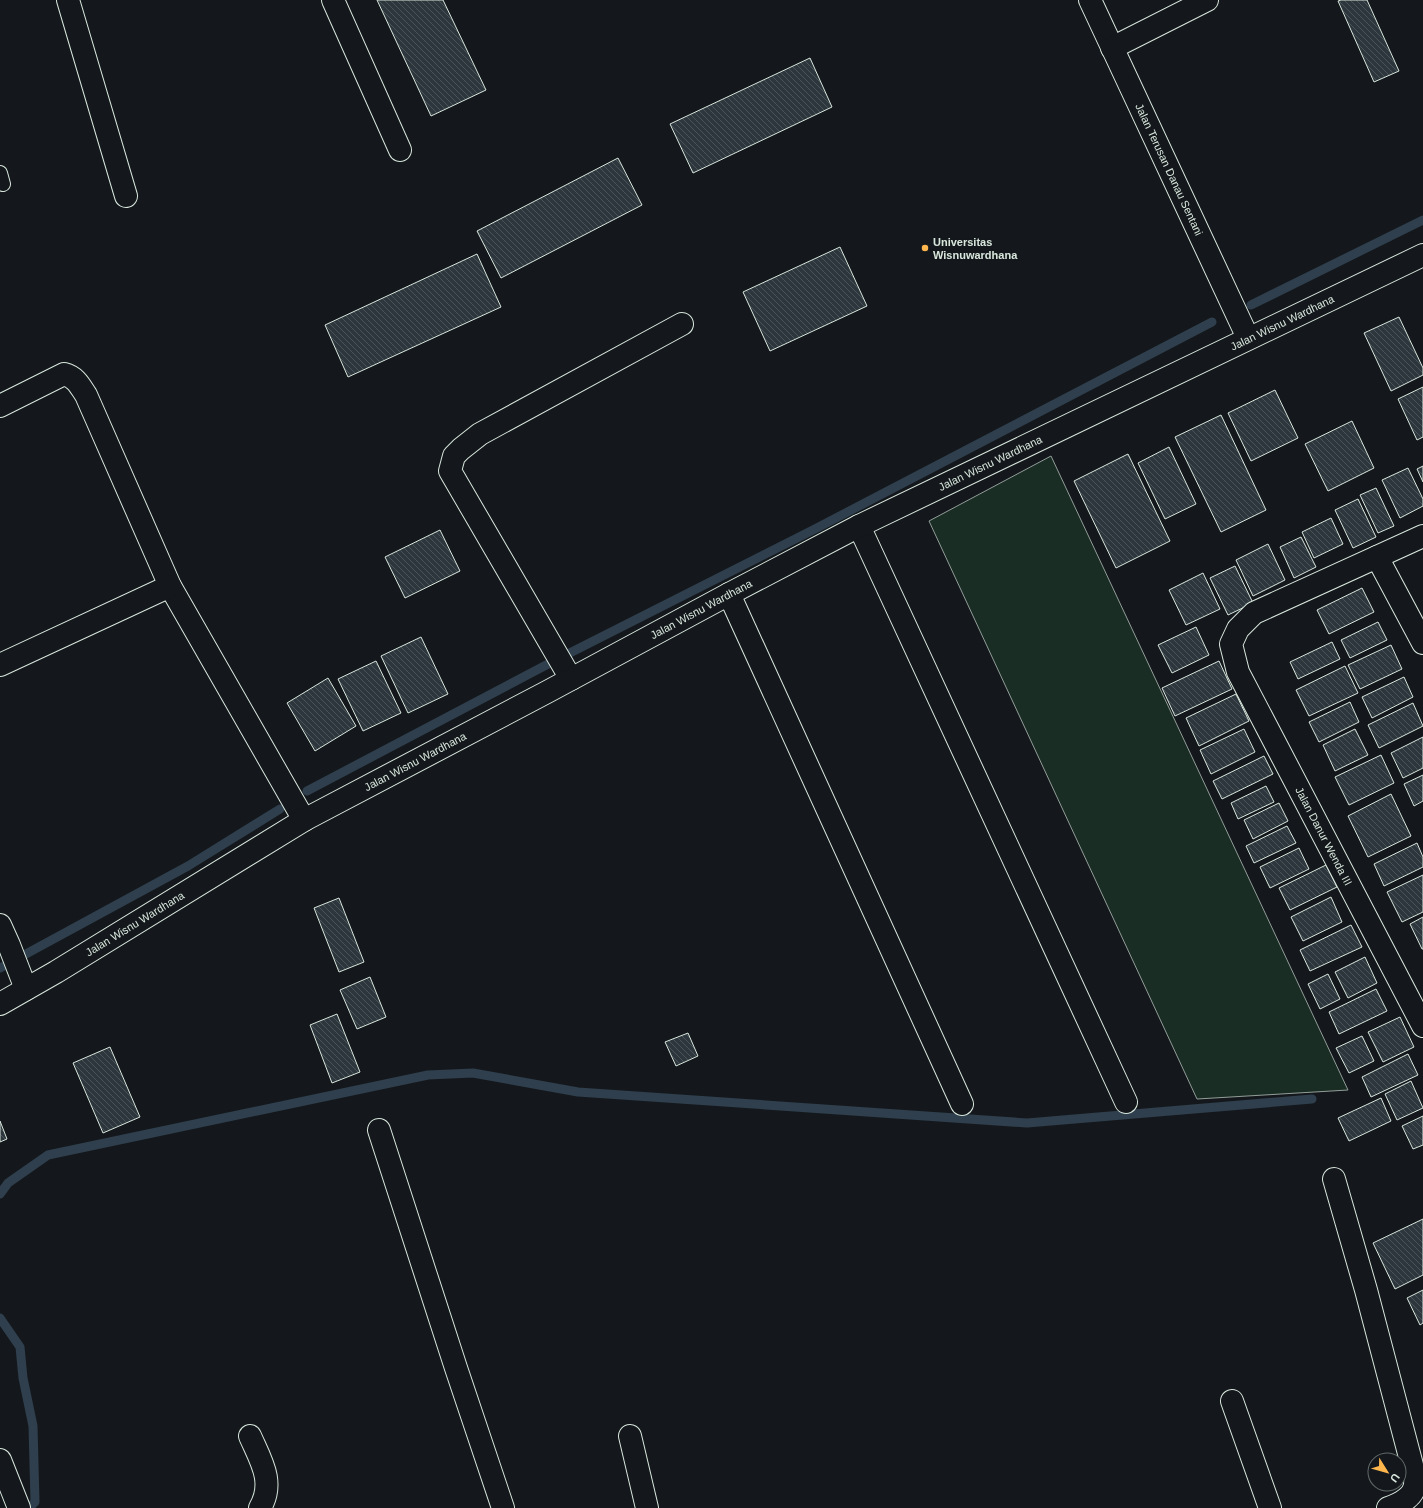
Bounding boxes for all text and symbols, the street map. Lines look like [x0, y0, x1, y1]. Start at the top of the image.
street label: Jalan Terusan Danau Sentani [1133, 102, 1205, 237]
place label: Universitas Wisnuwardhana [933, 236, 1018, 261]
marker: Universitas Wisnuwardhana [920, 243, 930, 253]
street label: Jalan Wisnu Wardhana [1229, 292, 1337, 353]
street label: Jalan Wisnu Wardhana [936, 433, 1045, 493]
street label: Jalan Wisnu Wardhana [648, 577, 755, 641]
street label: Jalan Wisnu Wardhana [362, 729, 469, 793]
street label: Jalan Danur Wenda III [1293, 785, 1354, 887]
street label: Jalan Wisnu Wardhana [83, 888, 187, 958]
north arrow [1367, 1452, 1407, 1492]
text: U [1388, 1471, 1402, 1485]

